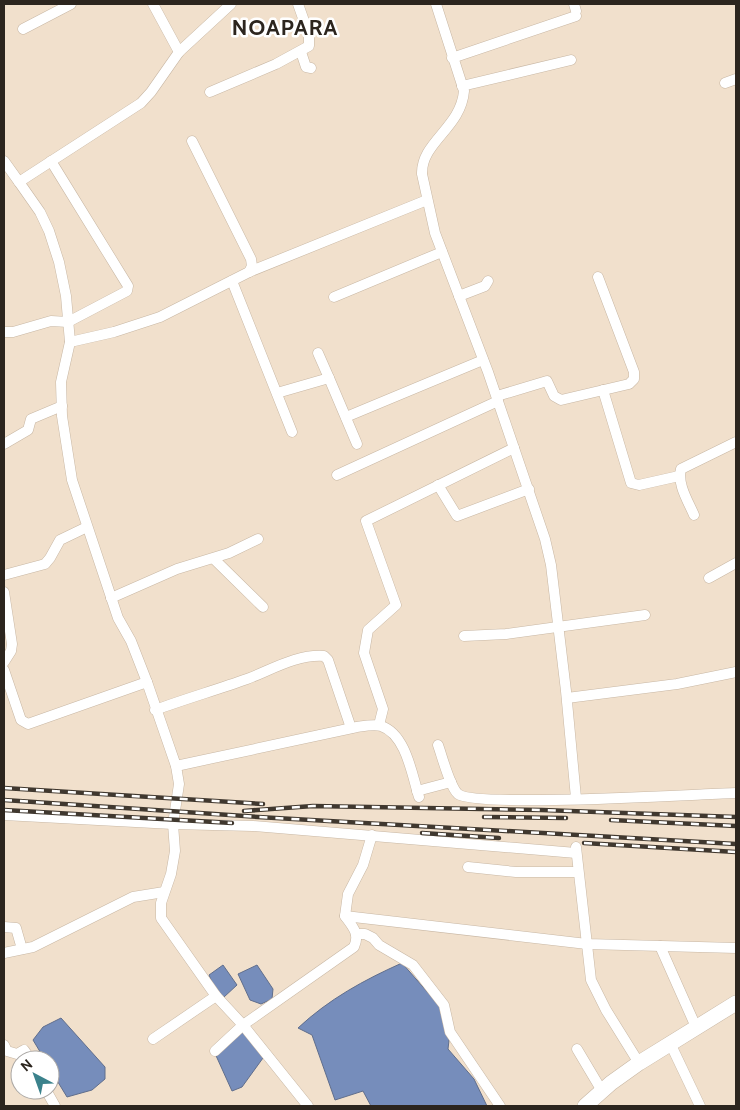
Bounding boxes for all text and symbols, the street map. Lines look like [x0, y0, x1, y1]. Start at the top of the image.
district label: NOAPARA [232, 14, 338, 41]
north arrow [10, 1050, 60, 1100]
text: N [17, 1055, 36, 1075]

